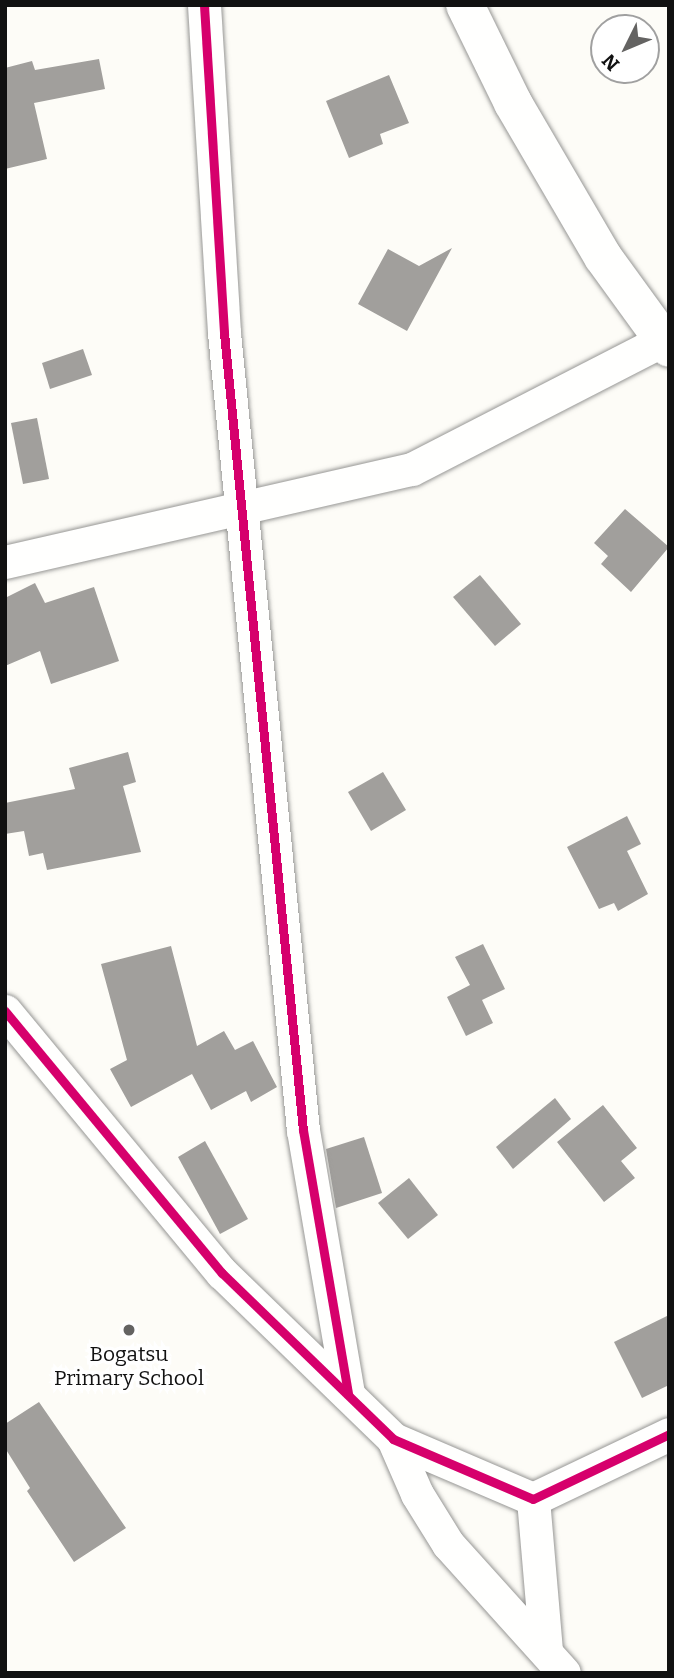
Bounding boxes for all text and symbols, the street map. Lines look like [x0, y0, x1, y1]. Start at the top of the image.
north arrow [590, 14, 660, 84]
text: N [597, 49, 624, 76]
marker: Bogatsu Primary School [121, 1322, 137, 1338]
place label: Bogatsu Primary School [54, 1341, 204, 1391]

